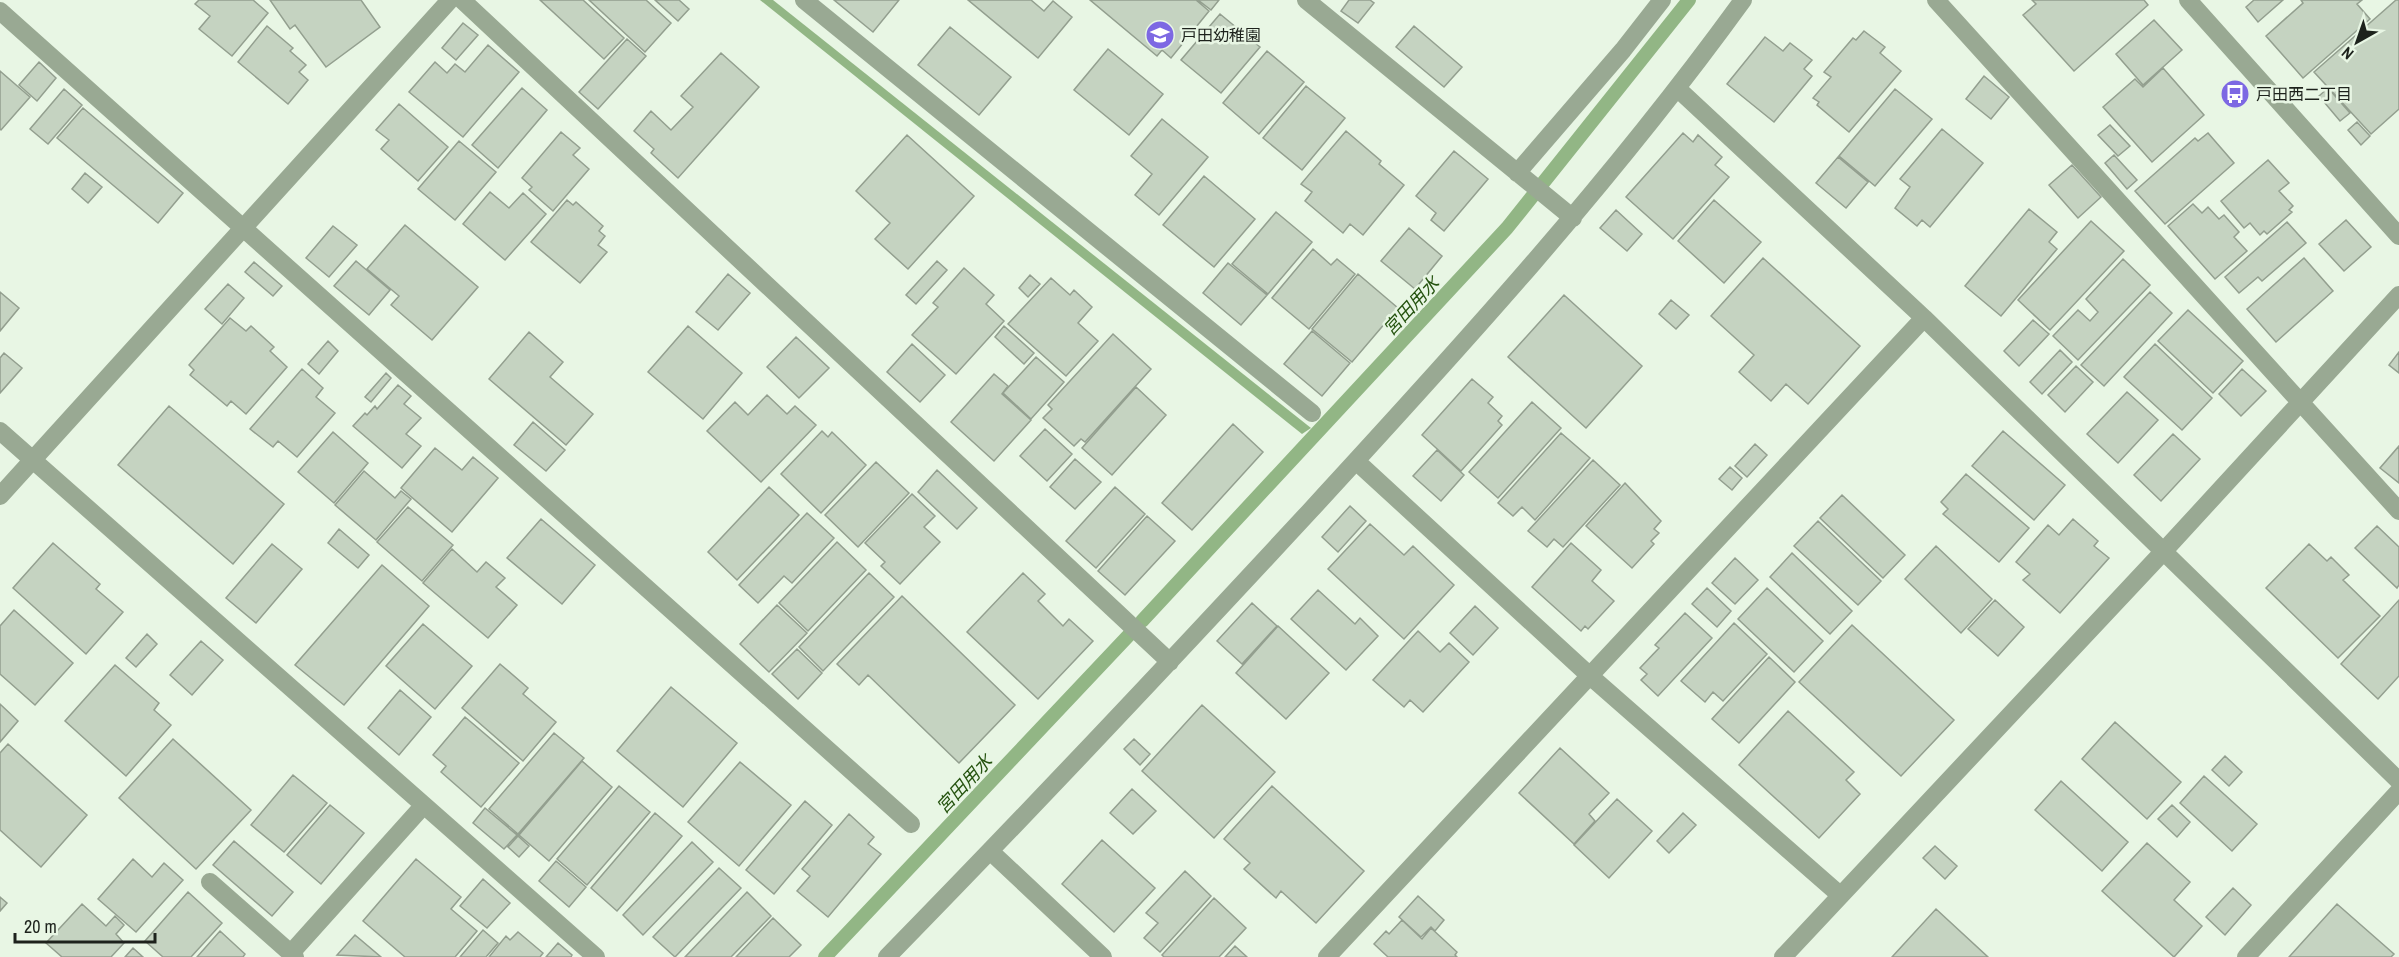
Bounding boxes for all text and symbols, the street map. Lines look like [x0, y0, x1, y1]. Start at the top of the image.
north arrow [2327, 12, 2387, 72]
school or university icon: 戸田幼稚園 [1144, 19, 1176, 51]
place label: 戸田幼稚園 [1181, 24, 1261, 46]
text: N [2337, 42, 2358, 65]
bus stop icon: 戸田西二丁目 [2219, 78, 2251, 110]
place label: 戸田西二丁目 [2256, 83, 2352, 105]
water label: 宮田用水 [1377, 270, 1446, 341]
water label: 宮田用水 [930, 748, 999, 819]
scale bar [15, 906, 154, 944]
text: 20 m [24, 914, 57, 939]

